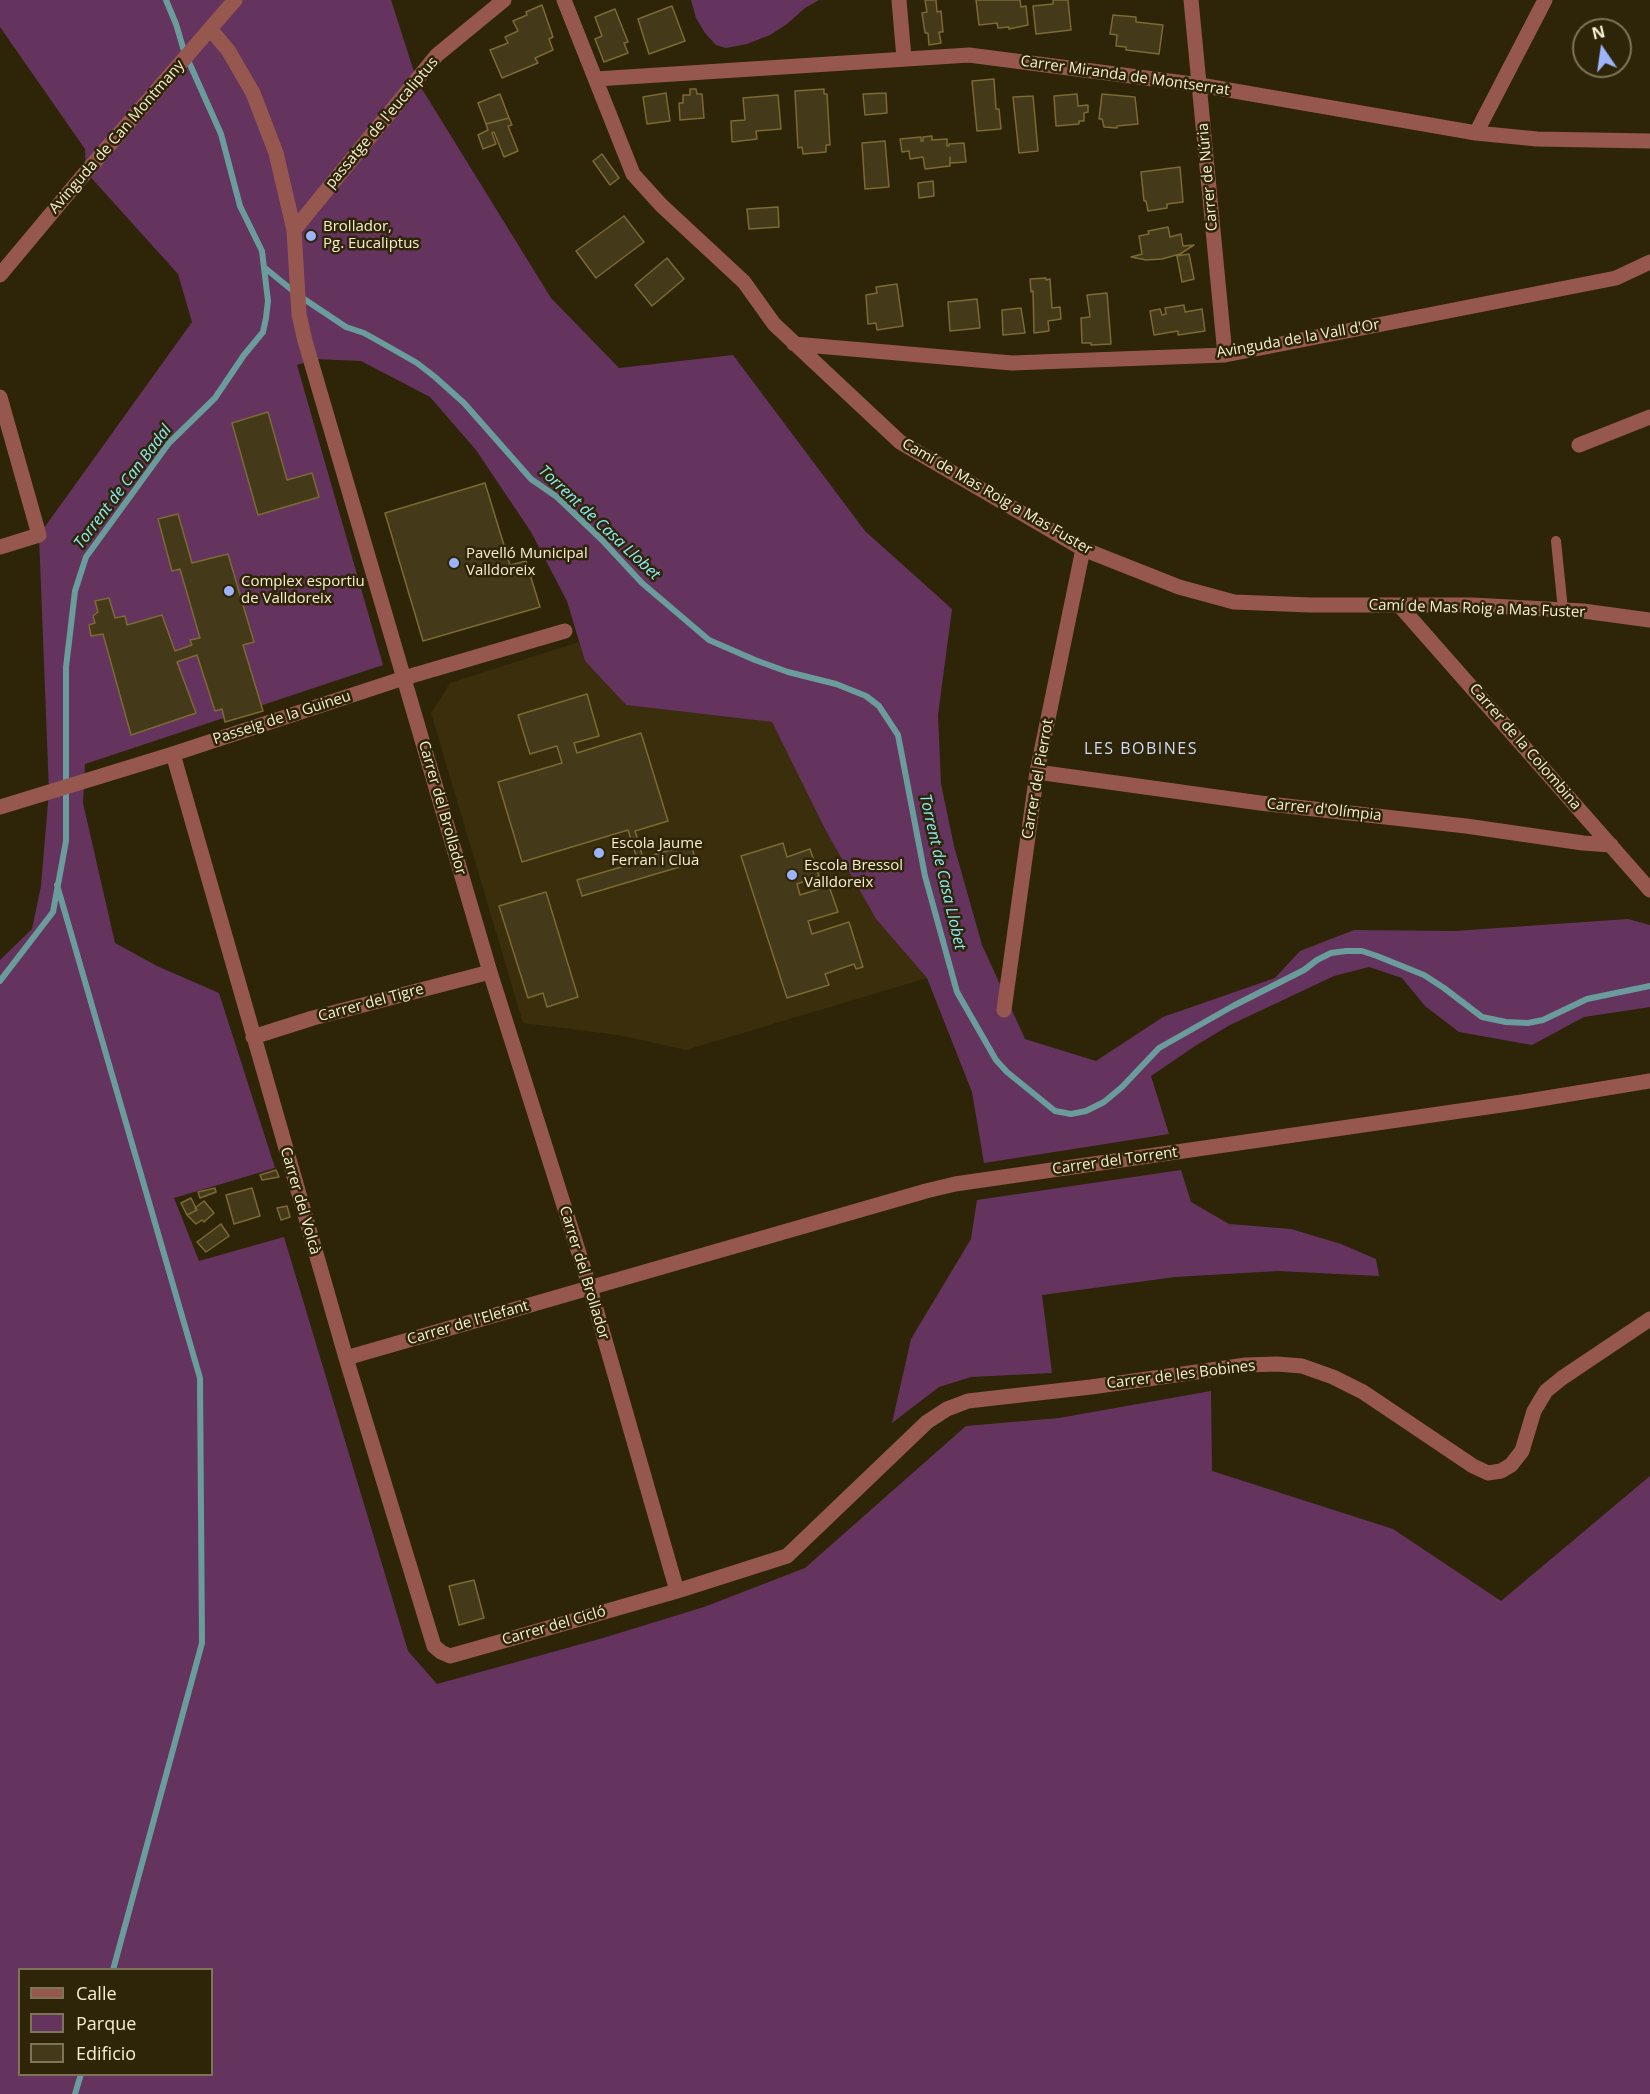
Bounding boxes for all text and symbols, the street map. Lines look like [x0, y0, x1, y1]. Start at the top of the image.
north arrow [1572, 18, 1632, 78]
text: N [1590, 20, 1607, 45]
street label: Carrer Miranda de Montserrat [1019, 52, 1231, 100]
street label: passatge de l'eucaliptus [322, 54, 442, 192]
street label: Avinguda de Can Montmany [46, 57, 188, 217]
street label: Carrer de Núria [1194, 122, 1222, 232]
place label: Brollador, Pg. Eucaliptus [323, 218, 420, 253]
marker: Brollador, Pg. Eucaliptus [304, 229, 318, 243]
street label: Avinguda de la Vall d'Or [1215, 316, 1381, 362]
water label: Torrent de Can Badal [70, 421, 176, 553]
street label: Camí de Mas Roig a Mas Fuster [899, 435, 1095, 559]
water label: Torrent de Casa Llobet [534, 462, 664, 584]
place label: Pavelló Municipal Valldoreix [466, 545, 588, 580]
marker: Pavelló Municipal Valldoreix [447, 556, 461, 570]
place label: Complex esportiu de Valldoreix [241, 573, 365, 608]
marker: Complex esportiu de Valldoreix [222, 584, 236, 598]
street label: Camí de Mas Roig a Mas Fuster [1368, 596, 1586, 622]
street label: Carrer de la Colombina [1465, 680, 1585, 814]
street label: Passeig de la Guineu [211, 687, 353, 749]
street label: Carrer del Pierrot [1019, 718, 1057, 840]
street label: Carrer del Brollador [414, 739, 470, 877]
district label: LES BOBINES [1084, 739, 1198, 759]
water label: Torrent de Casa Llobet [915, 792, 969, 952]
street label: Carrer d'Olímpia [1266, 795, 1382, 825]
place label: Escola Jaume Ferran i Clua [611, 835, 703, 870]
marker: Escola Jaume Ferran i Clua [592, 846, 606, 860]
place label: Escola Bressol Valldoreix [804, 857, 903, 892]
marker: Escola Bressol Valldoreix [785, 868, 799, 882]
street label: Carrer del Tigre [316, 980, 426, 1026]
street label: Carrer del Torrent [1051, 1143, 1179, 1179]
street label: Carrer del Volcà [276, 1145, 324, 1257]
street label: Carrer del Brollador [555, 1204, 613, 1342]
street label: Carrer de l'Elefant [405, 1297, 531, 1349]
street label: Carrer de les Bobines [1106, 1357, 1256, 1393]
street label: Carrer del Cicló [500, 1603, 608, 1649]
legend [18, 1968, 213, 2076]
text: Calle [76, 1981, 117, 2005]
text: Parque [76, 2011, 136, 2035]
text: Edificio [76, 2041, 136, 2065]

